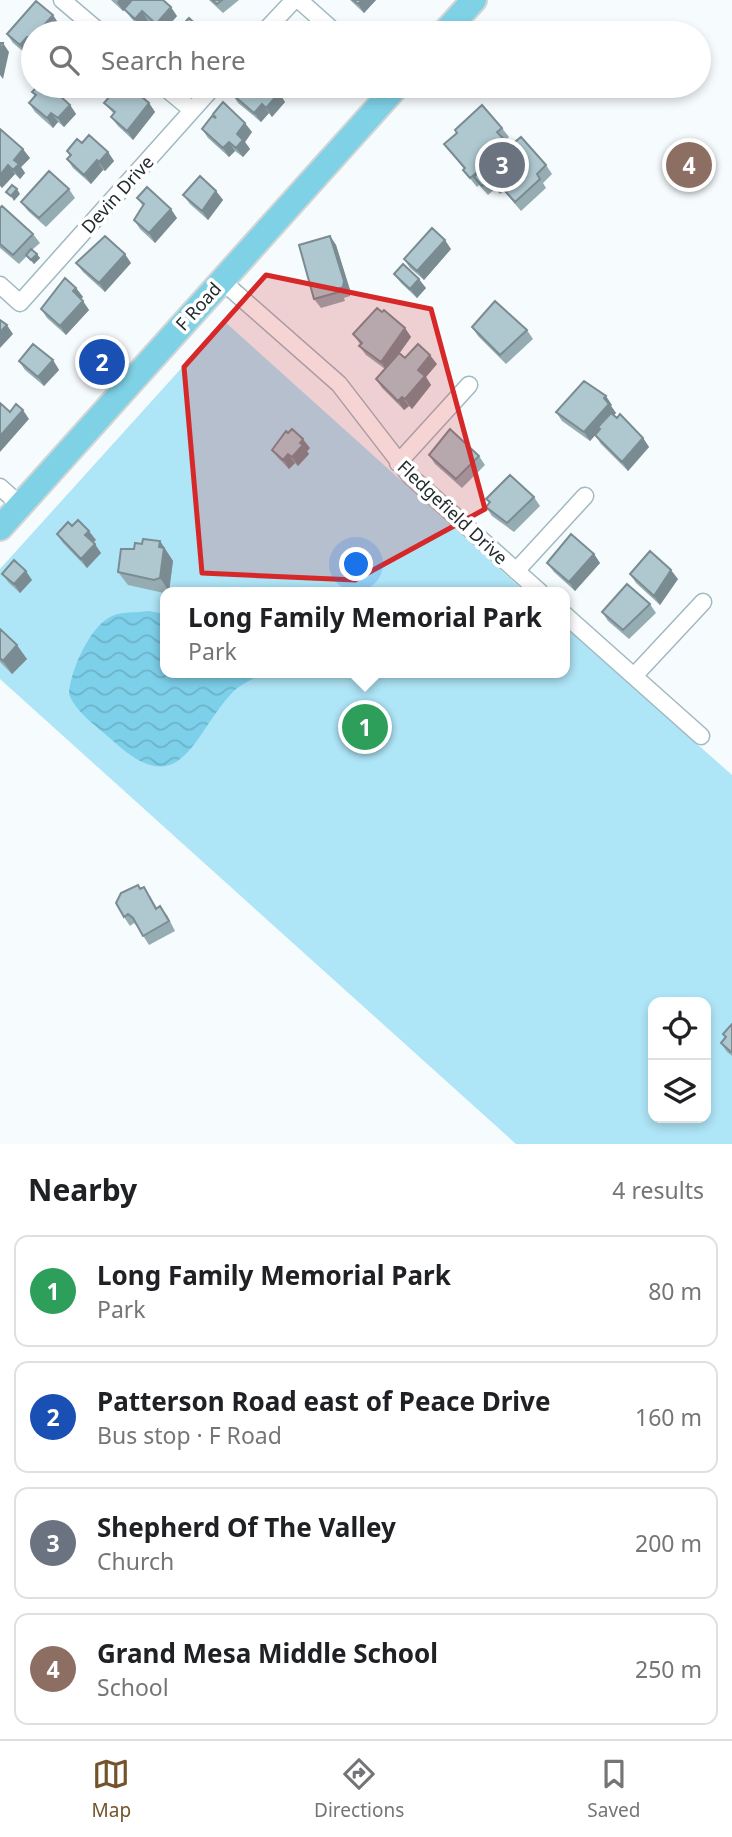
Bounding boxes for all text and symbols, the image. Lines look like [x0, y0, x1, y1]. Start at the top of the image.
search box [21, 21, 711, 98]
icon: search [45, 41, 83, 79]
text: Search here [101, 42, 246, 78]
pin: 3 [479, 139, 525, 191]
pin: 4 [666, 139, 712, 191]
street label: Devin Drive [76, 150, 158, 238]
street label: F Road [170, 277, 226, 335]
pin: 2 [79, 336, 125, 388]
street label: Fledgefield Drive [393, 455, 513, 569]
your location [339, 547, 373, 581]
popup [160, 587, 570, 678]
text: Long Family Memorial Park [188, 599, 542, 635]
text: Park [188, 635, 237, 667]
pin: 1 [342, 701, 388, 753]
map controls [648, 997, 711, 1123]
button: locate [648, 997, 711, 1060]
button: layers [648, 1060, 711, 1123]
text: Nearby [28, 1169, 137, 1210]
text: 4 results [612, 1174, 704, 1206]
text: Long Family Memorial Park [97, 1257, 451, 1293]
text: 1 [46, 1275, 60, 1307]
text: 80 m [648, 1275, 702, 1307]
text: Park [97, 1293, 146, 1325]
text: Patterson Road east of Peace Drive [97, 1383, 550, 1419]
text: 2 [46, 1401, 60, 1433]
text: 160 m [635, 1401, 702, 1433]
text: Bus stop · F Road [97, 1419, 282, 1451]
text: Shepherd Of The Valley [97, 1509, 396, 1545]
text: 3 [46, 1527, 60, 1559]
text: 200 m [635, 1527, 702, 1559]
text: Church [97, 1545, 174, 1577]
text: Grand Mesa Middle School [97, 1635, 438, 1671]
text: 4 [46, 1653, 60, 1685]
text: 250 m [635, 1653, 702, 1685]
text: School [97, 1671, 169, 1703]
tab: Map [92, 1755, 131, 1823]
tab: Directions [314, 1755, 404, 1823]
tab: Saved [587, 1755, 640, 1823]

